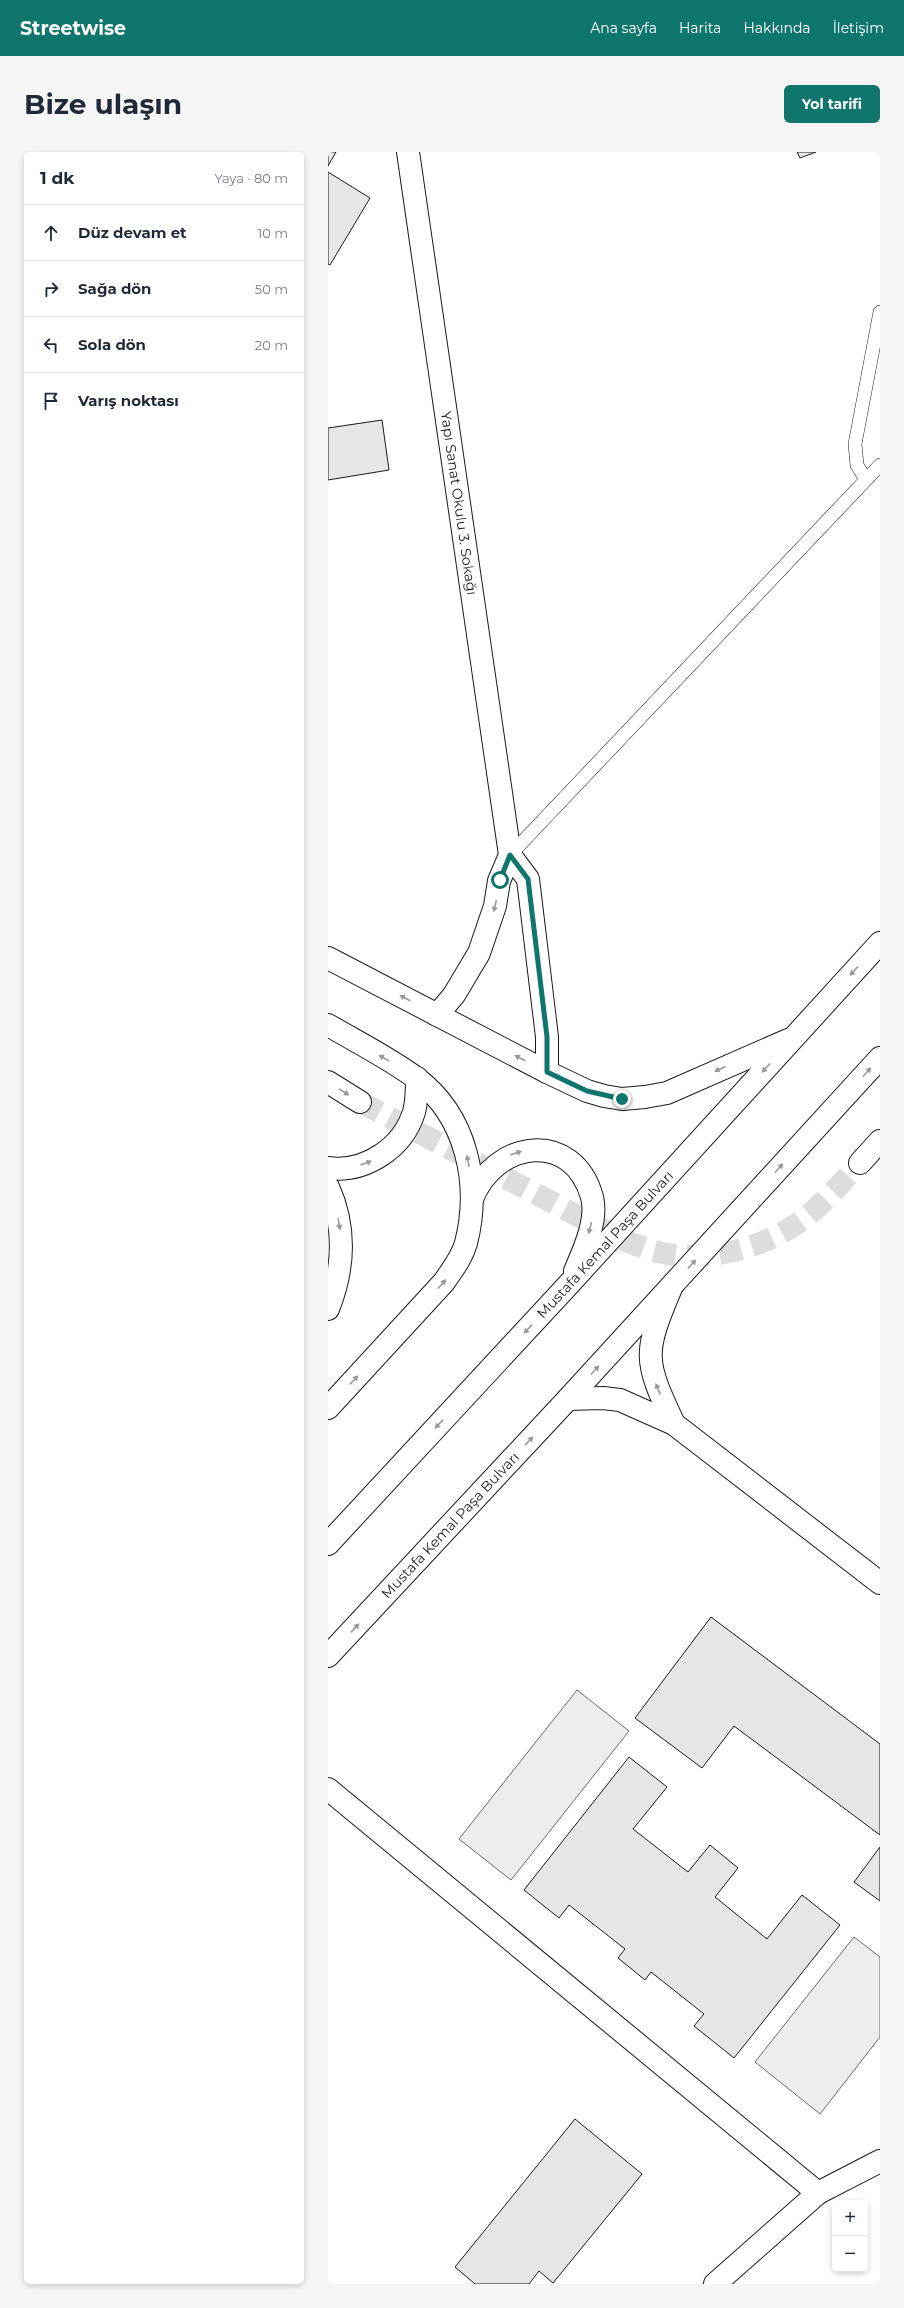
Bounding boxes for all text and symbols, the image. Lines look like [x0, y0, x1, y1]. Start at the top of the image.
text: Streetwise [20, 17, 126, 40]
text: Ana sayfa [590, 19, 657, 37]
text: Harita [679, 19, 721, 37]
text: Hakkında [743, 19, 811, 37]
text: İletişim [833, 19, 884, 37]
button: Yol tarifi [784, 85, 880, 123]
text: Bize ulaşın [24, 87, 182, 121]
text: 1 dk [40, 168, 74, 188]
text: Yaya · 80 m [215, 170, 288, 186]
icon: ahead [40, 222, 62, 244]
text: Düz devam et [78, 223, 187, 242]
text: 10 m [258, 225, 288, 241]
icon: right [40, 278, 62, 300]
text: Sağa dön [78, 279, 151, 298]
text: 50 m [255, 281, 288, 297]
icon: left [40, 334, 62, 356]
text: Sola dön [78, 335, 146, 354]
text: 20 m [255, 337, 288, 353]
icon: arrive [40, 390, 62, 412]
text: Varış noktası [78, 391, 179, 410]
street label: Yapı Sanat Okulu 3. Sokağı [437, 410, 481, 596]
route start [491, 871, 509, 889]
one-way arrow [491, 899, 497, 912]
one-way arrow [849, 966, 858, 977]
one-way arrow [399, 995, 410, 1001]
one-way arrow [379, 1054, 389, 1062]
one-way arrow [514, 1055, 526, 1061]
one-way arrow [762, 1062, 771, 1073]
one-way arrow [714, 1066, 726, 1073]
one-way arrow [862, 1067, 872, 1077]
one-way arrow [339, 1088, 349, 1096]
route end [613, 1090, 631, 1108]
one-way arrow [510, 1150, 522, 1156]
one-way arrow [465, 1155, 471, 1167]
one-way arrow [361, 1159, 373, 1165]
one-way arrow [775, 1163, 784, 1173]
street label: Mustafa Kemal Paşa Bulvarı [533, 1167, 677, 1322]
one-way arrow [336, 1218, 342, 1230]
one-way arrow [586, 1221, 592, 1234]
one-way arrow [687, 1259, 696, 1269]
one-way arrow [438, 1278, 447, 1289]
one-way arrow [523, 1324, 533, 1334]
one-way arrow [590, 1365, 599, 1375]
one-way arrow [350, 1374, 359, 1385]
one-way arrow [655, 1383, 661, 1394]
one-way arrow [435, 1419, 444, 1430]
one-way arrow [525, 1436, 534, 1446]
street label: Mustafa Kemal Paşa Bulvarı [377, 1448, 523, 1602]
one-way arrow [350, 1623, 359, 1633]
map controls [832, 2200, 868, 2272]
button: + [832, 2200, 868, 2236]
button: − [832, 2236, 868, 2272]

